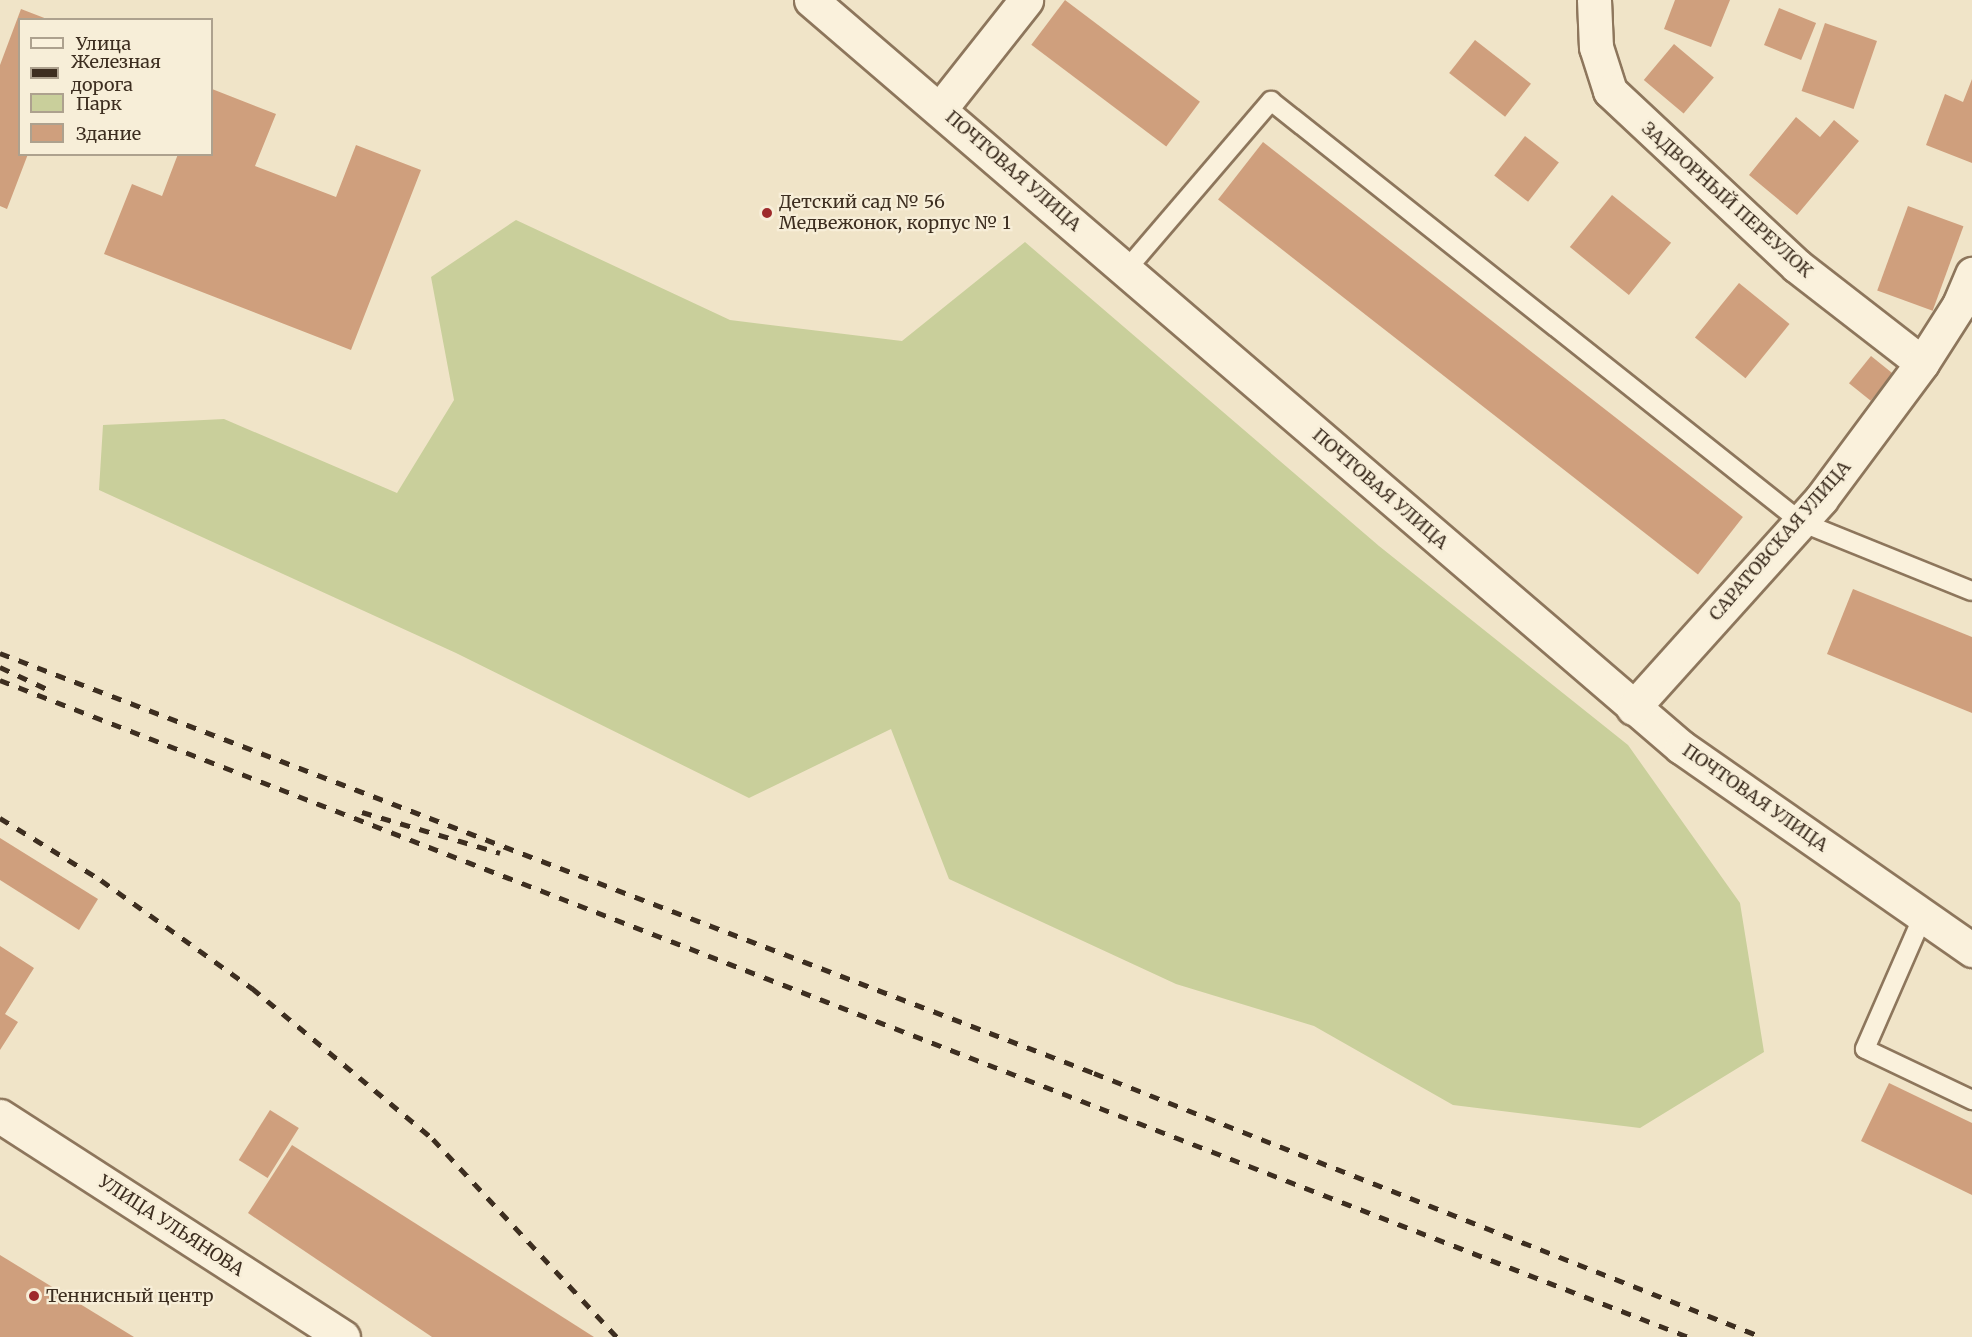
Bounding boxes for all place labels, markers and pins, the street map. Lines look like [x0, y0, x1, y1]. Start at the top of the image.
place label: Детский сад № 56 Медвежонок, корпус № 1 [779, 192, 1011, 234]
marker: Детский сад № 56 Медвежонок, корпус № 1 [760, 206, 774, 220]
place label: Теннисный центр [46, 1285, 214, 1307]
marker: Теннисный центр [27, 1289, 41, 1303]

